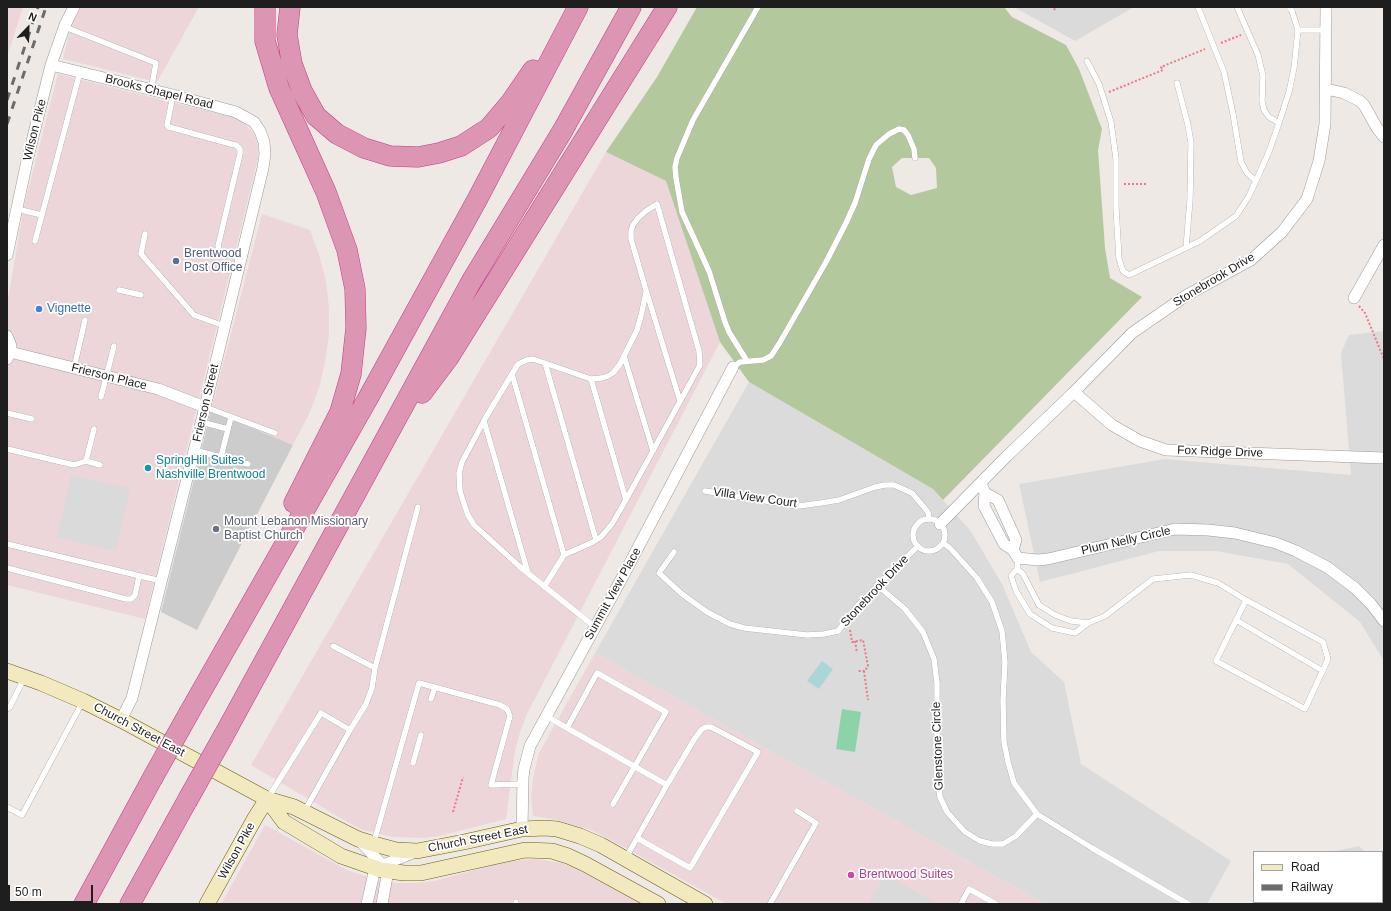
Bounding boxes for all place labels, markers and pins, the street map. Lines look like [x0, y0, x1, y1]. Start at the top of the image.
place label: Brentwood Post Office [184, 247, 242, 275]
marker: Brentwood Post Office [171, 256, 181, 266]
place label: Vignette [47, 302, 91, 316]
marker: Vignette [34, 304, 44, 314]
place label: SpringHill Suites Nashville Brentwood [156, 454, 265, 482]
marker: SpringHill Suites Nashville Brentwood [143, 463, 153, 473]
place label: Mount Lebanon Missionary Baptist Church [224, 515, 368, 543]
marker: Mount Lebanon Missionary Baptist Church [211, 524, 221, 534]
place label: Brentwood Suites [859, 868, 953, 882]
marker: Brentwood Suites [846, 870, 856, 880]

